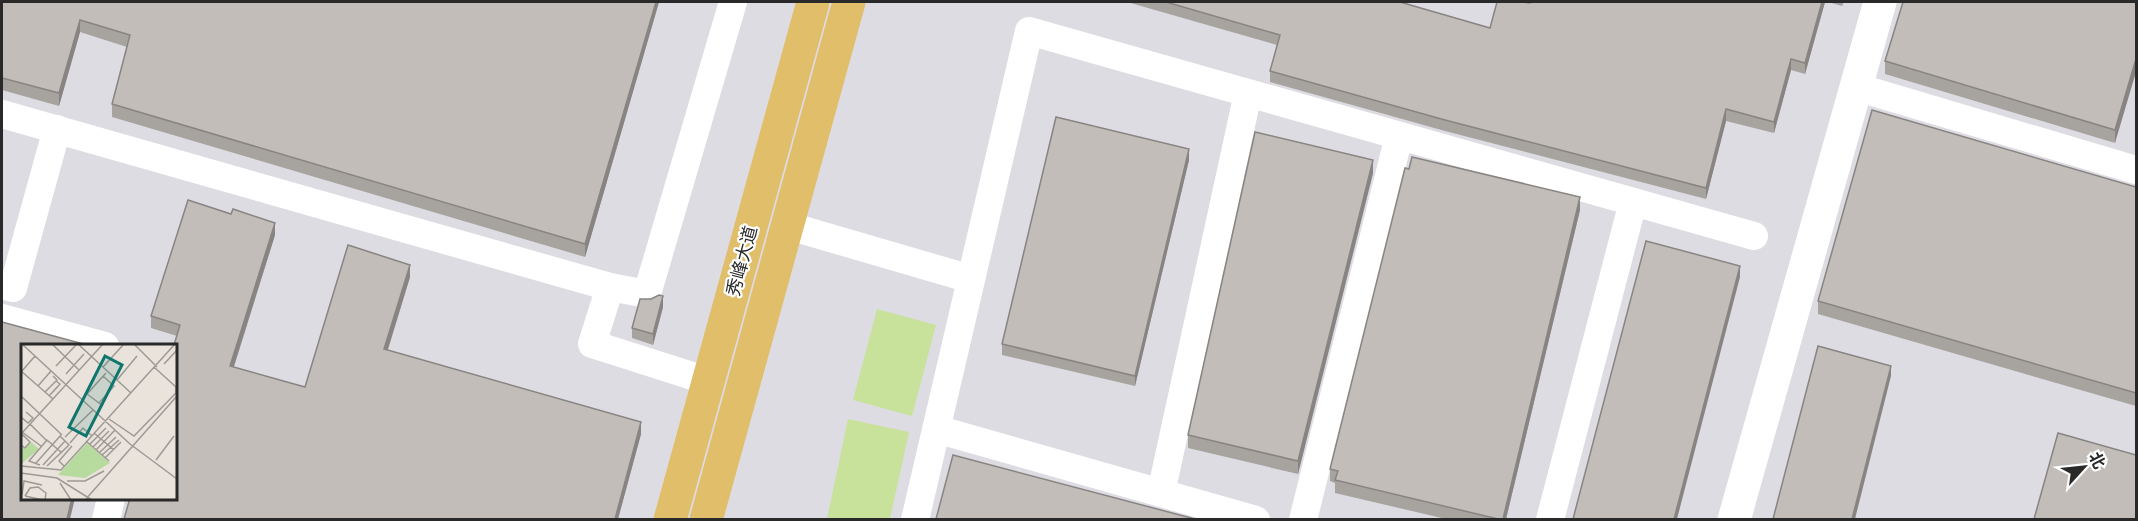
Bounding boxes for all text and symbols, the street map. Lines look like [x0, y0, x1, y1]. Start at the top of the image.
street label: 秀峰大道 [723, 224, 762, 299]
inset map [21, 344, 177, 500]
north arrow [2054, 437, 2114, 497]
text: 北 [2084, 449, 2108, 472]

